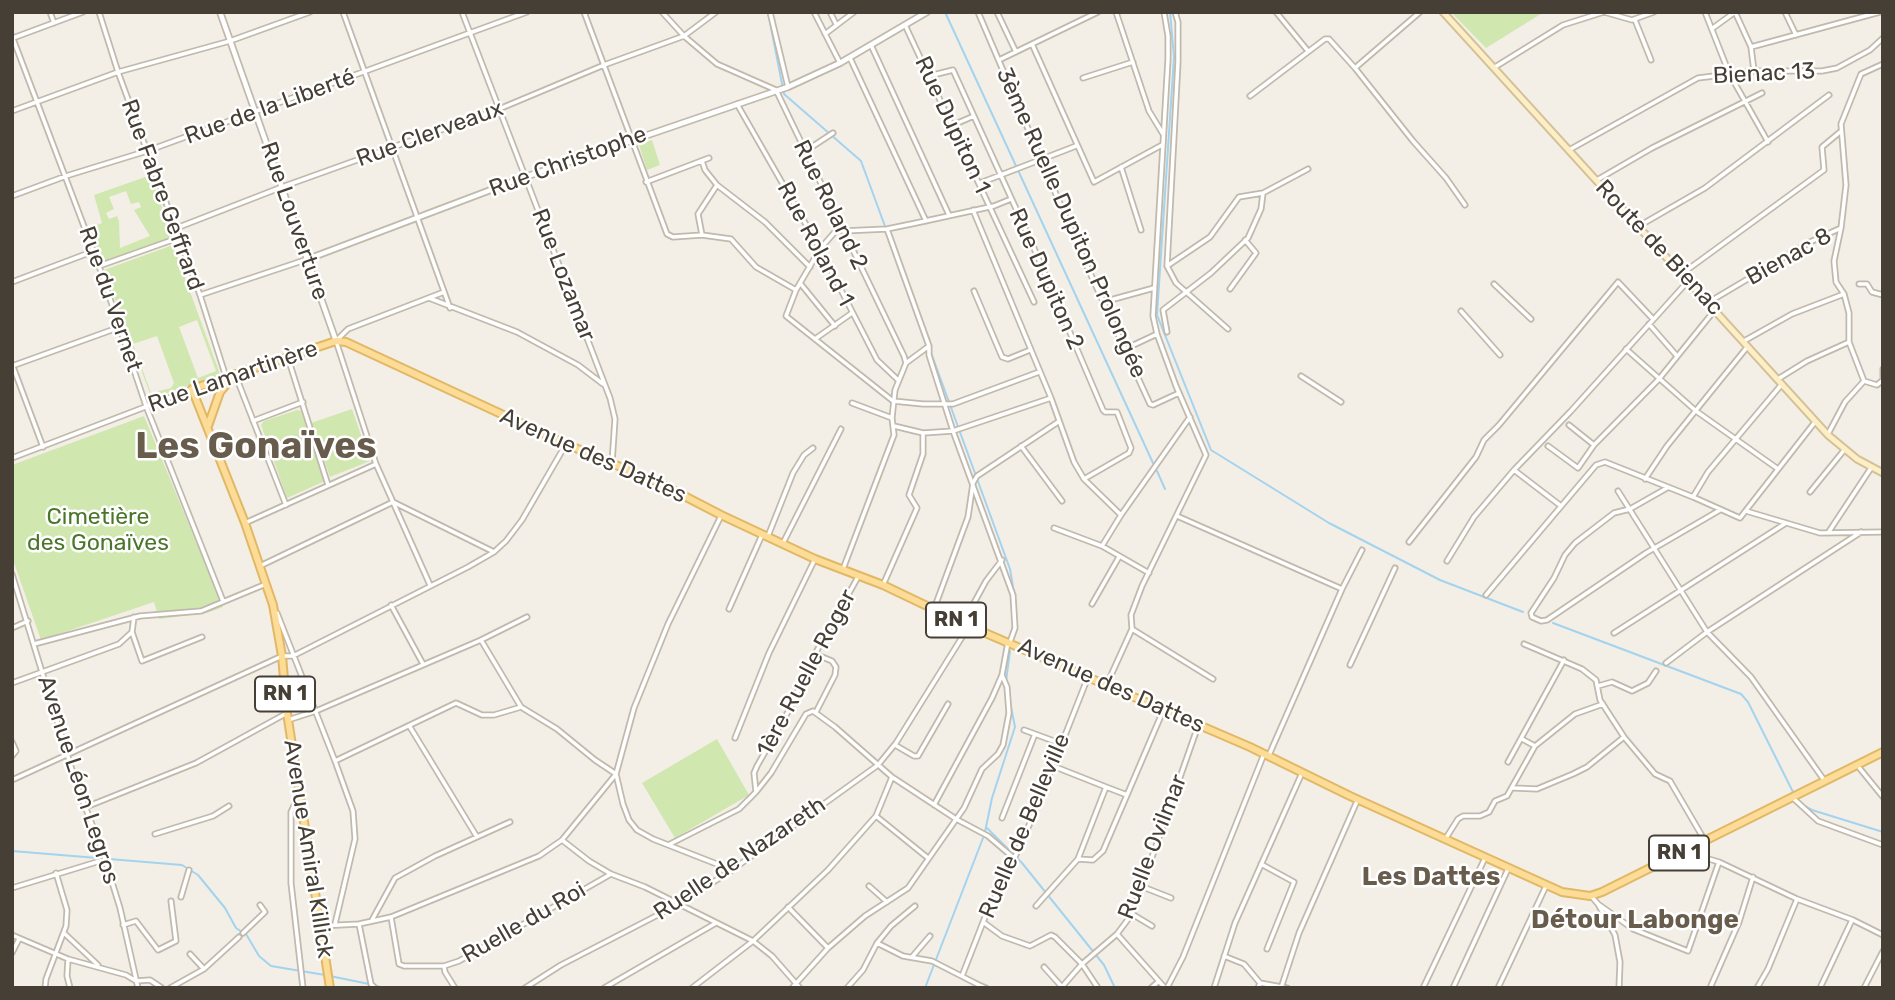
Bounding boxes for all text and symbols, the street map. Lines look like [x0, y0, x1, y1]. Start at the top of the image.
street label: Rue Dupiton 1 [908, 52, 996, 198]
street label: Bienac 13 [1712, 58, 1816, 90]
street label: Rue de la Liberté [181, 63, 359, 151]
street label: 3ème Ruelle Dupiton Prolongée [990, 64, 1152, 382]
street label: Rue Clerveaux [353, 95, 507, 173]
street label: Rue Fabre Geffrard [115, 96, 209, 294]
street label: Rue Christophe [485, 121, 651, 203]
street label: Rue Roland 2 [787, 136, 873, 274]
street label: Rue Louverture [254, 138, 334, 304]
street label: Route de Bienac [1589, 175, 1729, 321]
street label: Rue Roland 1 [771, 177, 859, 311]
street label: Rue Dupiton 2 [1003, 204, 1089, 354]
street label: Rue Lozamar [525, 205, 601, 345]
street label: Bienac 8 [1741, 222, 1837, 292]
street label: Rue du Vernet [72, 223, 148, 375]
street label: Rue Lamartinère [144, 335, 322, 419]
street label: Avenue des Dattes [496, 402, 690, 510]
district label: Les Gonaïves [135, 425, 377, 469]
park label: Cimetière des Gonaïves [27, 503, 169, 557]
street label: 1ère Ruelle Roger [751, 585, 863, 761]
road number: RN 1 [926, 602, 986, 638]
street label: Avenue des Dattes [1014, 632, 1208, 740]
street label: Avenue Léon Legros [31, 672, 125, 888]
road number: RN 1 [255, 676, 315, 712]
street label: Ruelle de Belleville [974, 730, 1076, 922]
street label: Avenue Amiral Killick [277, 738, 339, 960]
street label: Ruelle Ovilmar [1113, 771, 1193, 923]
street label: Ruelle de Nazareth [649, 791, 831, 927]
road number: RN 1 [1649, 836, 1709, 870]
district label: Les Dattes [1362, 861, 1500, 893]
street label: Ruelle du Roi [457, 876, 591, 970]
district label: Détour Labonge [1531, 904, 1739, 936]

